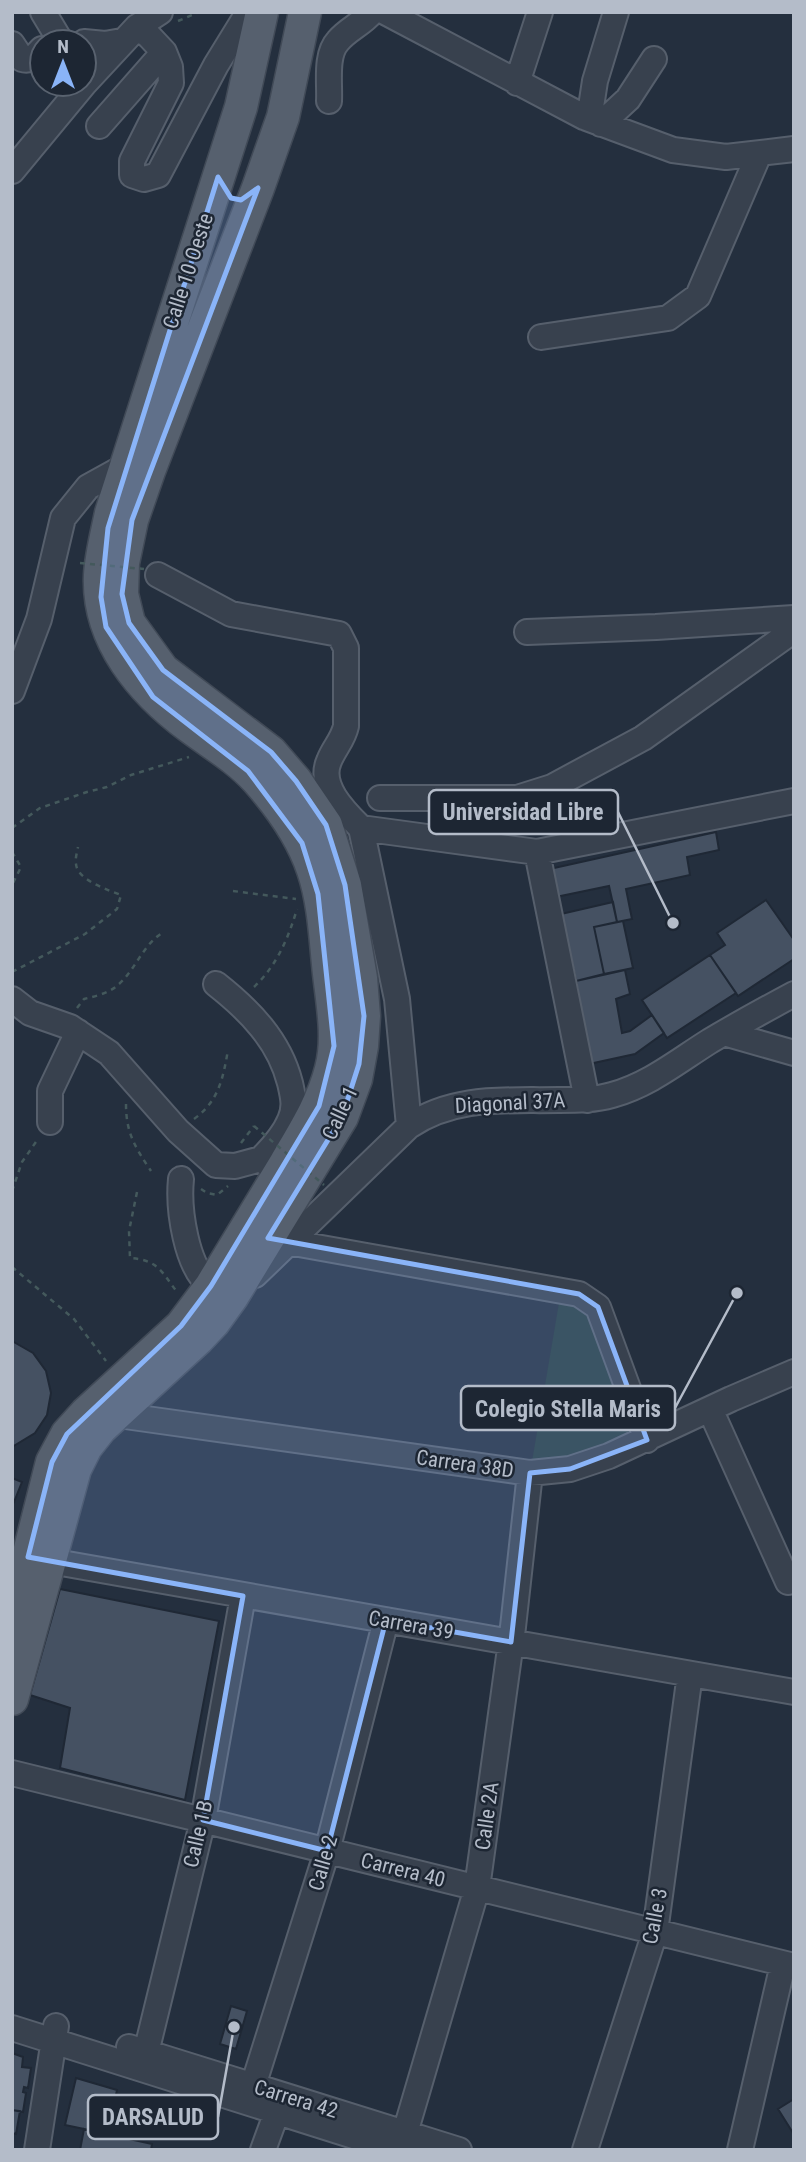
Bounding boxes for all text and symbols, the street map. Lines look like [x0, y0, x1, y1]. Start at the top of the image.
north arrow [28, 28, 98, 98]
text: N [57, 35, 69, 58]
street label: Calle 10 Oeste [158, 210, 218, 332]
callout: Universidad Libre [429, 790, 618, 834]
text: Universidad Libre [443, 799, 603, 826]
street label: Calle 1 [317, 1082, 363, 1144]
street label: Diagonal 37A [454, 1088, 566, 1118]
callout: Colegio Stella Maris [461, 1386, 675, 1430]
text: Colegio Stella Maris [475, 1396, 661, 1423]
street label: Carrera 38D [415, 1445, 515, 1483]
street label: Carrera 39 [367, 1606, 455, 1644]
street label: Calle 2A [470, 1780, 504, 1852]
street label: Calle 1B [179, 1798, 217, 1870]
street label: Calle 2 [304, 1832, 342, 1894]
street label: Carrera 40 [358, 1848, 448, 1892]
street label: Calle 3 [638, 1886, 672, 1946]
street label: Carrera 42 [251, 2075, 341, 2123]
callout: DARSALUD [88, 2095, 218, 2139]
text: DARSALUD [102, 2104, 204, 2131]

